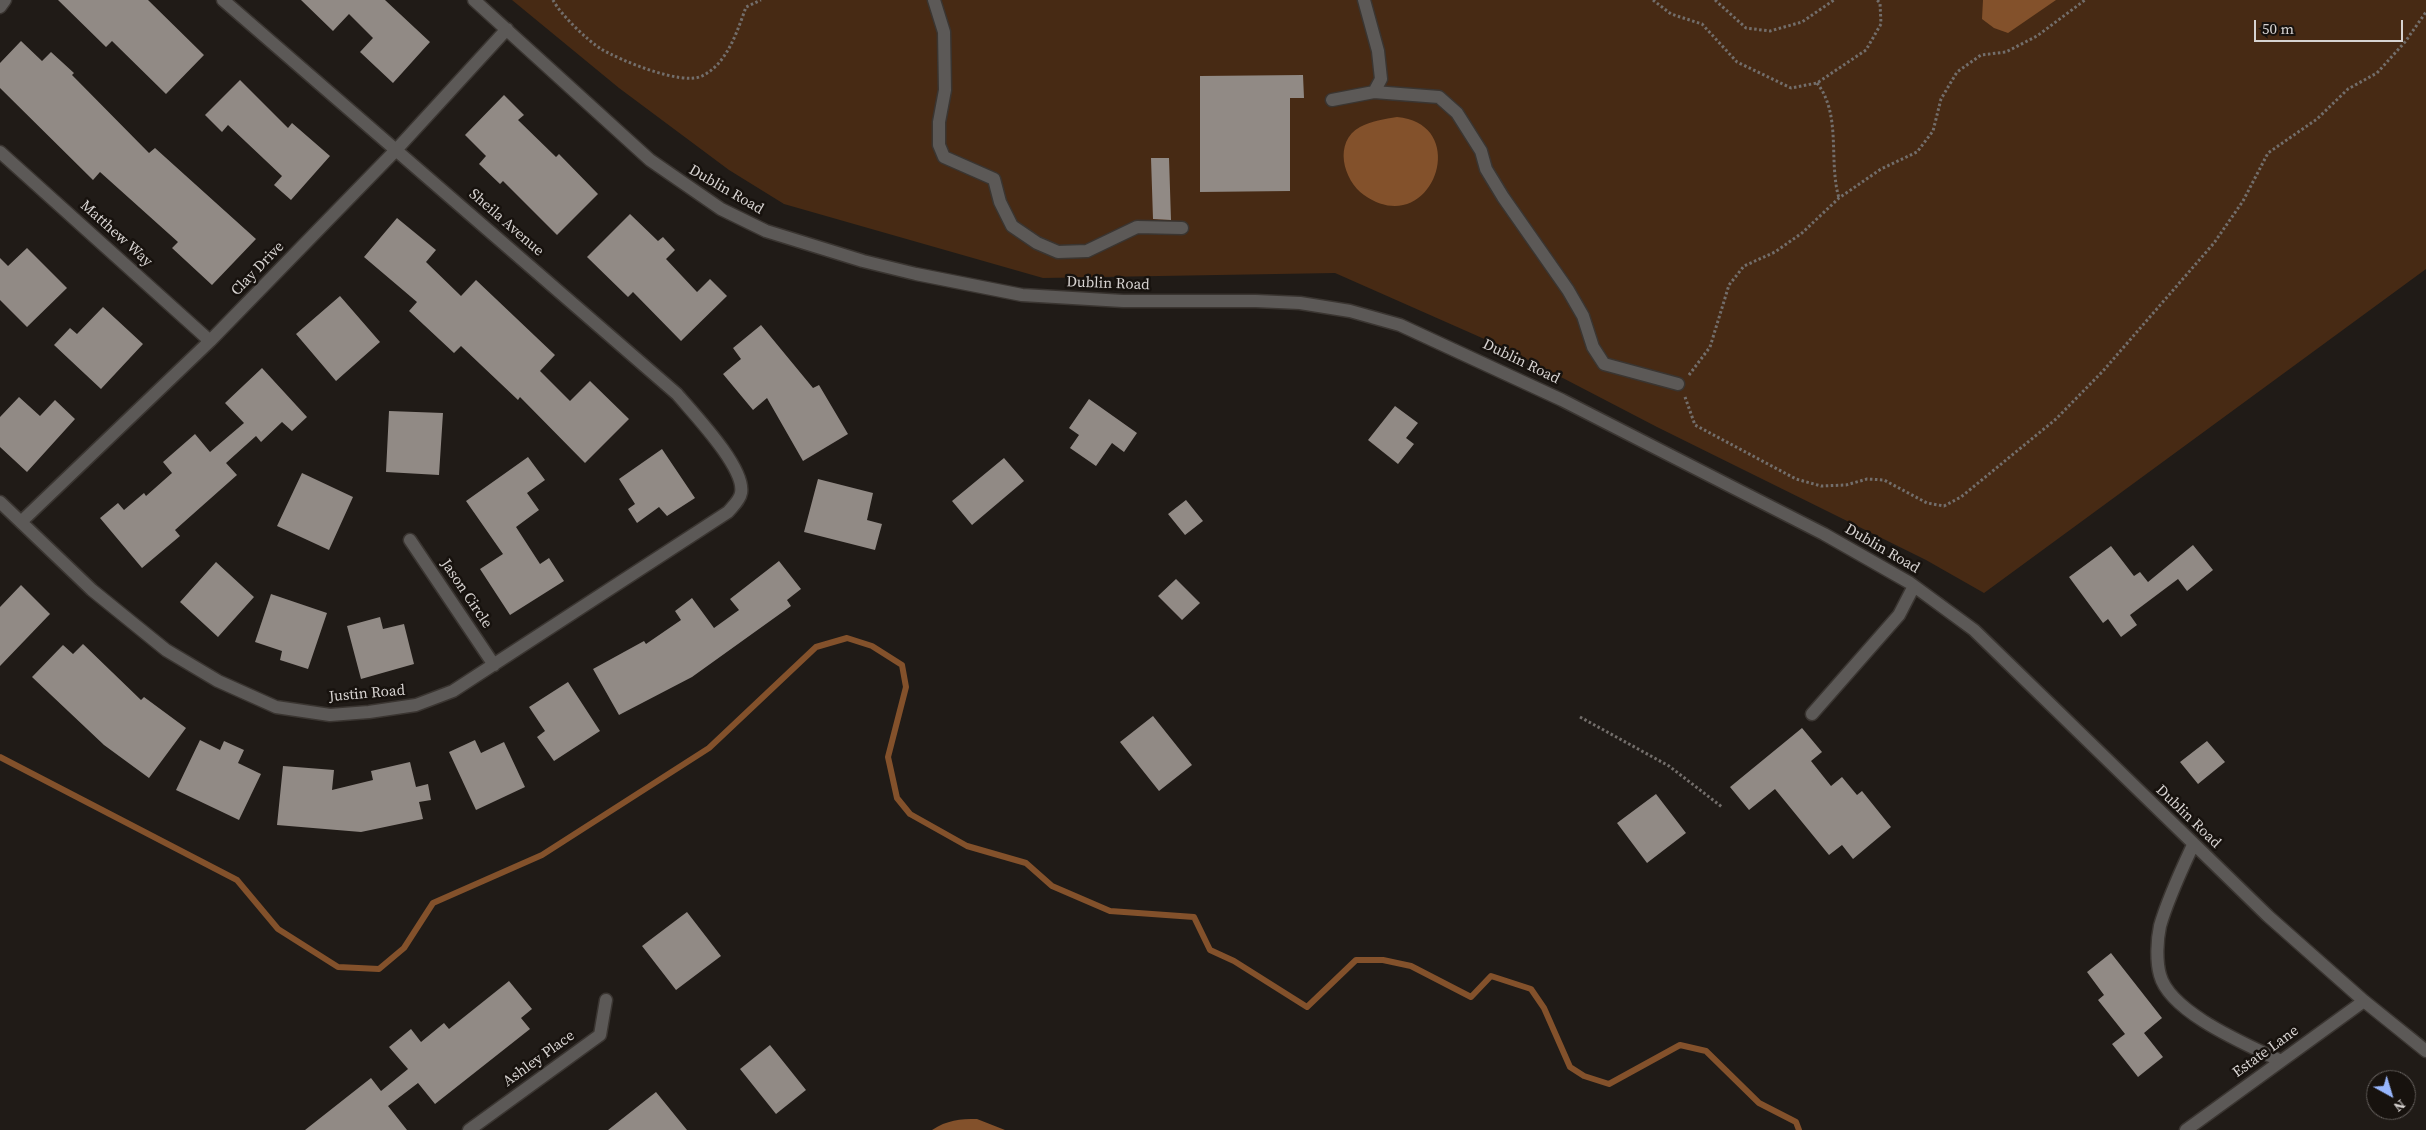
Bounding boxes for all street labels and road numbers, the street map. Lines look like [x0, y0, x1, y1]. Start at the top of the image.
street label: Dublin Road [685, 161, 767, 219]
street label: Sheila Avenue [465, 186, 547, 260]
street label: Matthew Way [76, 197, 156, 271]
street label: Clay Drive [228, 238, 288, 300]
street label: Dublin Road [1066, 274, 1150, 294]
street label: Dublin Road [1480, 336, 1562, 388]
street label: Dublin Road [1841, 520, 1923, 578]
street label: Jason Circle [436, 556, 496, 632]
street label: Justin Road [328, 682, 406, 706]
street label: Dublin Road [2152, 782, 2224, 852]
street label: Estate Lane [2229, 1022, 2303, 1082]
street label: Ashley Place [500, 1027, 578, 1091]

